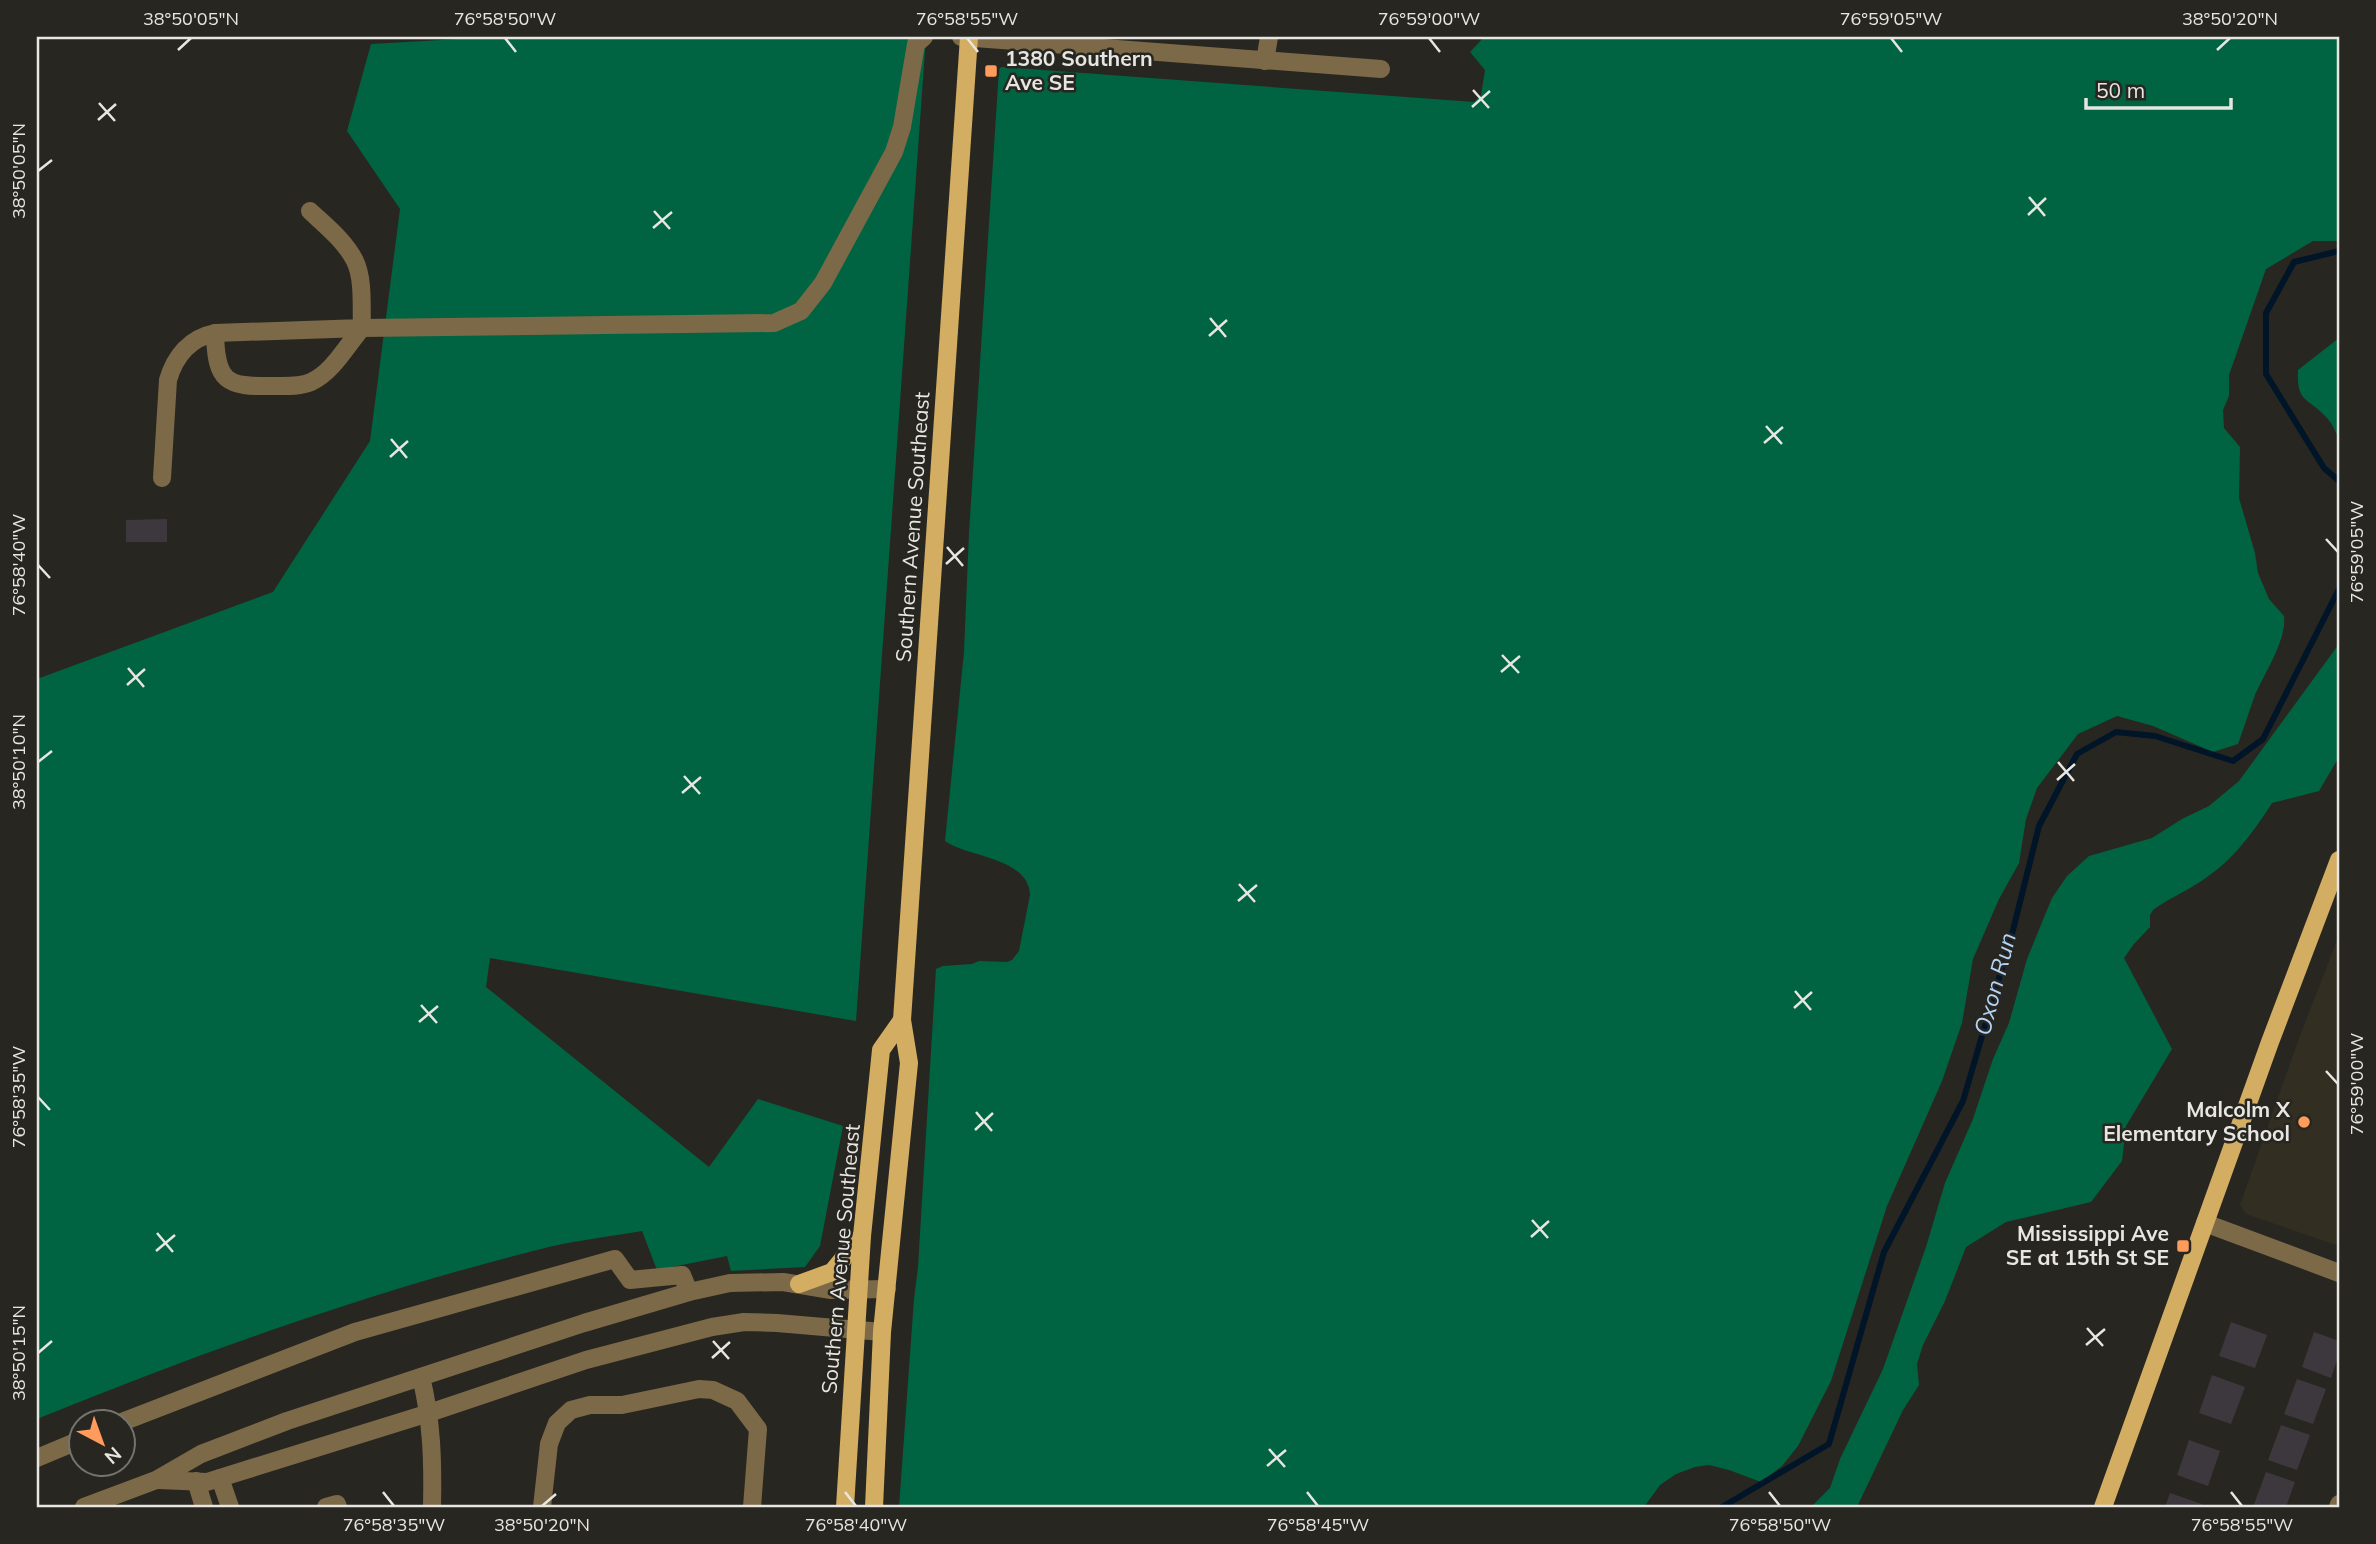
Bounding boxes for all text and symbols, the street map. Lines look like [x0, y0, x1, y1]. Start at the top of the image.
text: 38°50'05"N [143, 7, 239, 30]
text: 76°58'50"W [454, 7, 556, 30]
text: 76°58'55"W [916, 7, 1018, 30]
text: 76°59'00"W [1378, 7, 1480, 30]
text: 76°59'05"W [1840, 7, 1942, 30]
text: 38°50'20"N [2182, 7, 2278, 30]
place label: 1380 Southern Ave SE [1005, 45, 1153, 95]
marker: 1380 Southern Ave SE [983, 63, 999, 79]
scale bar [2086, 66, 2231, 110]
text: 50 m [2096, 77, 2145, 103]
text: 38°50'05"N [7, 123, 30, 219]
street label: Southern Avenue Southeast [890, 391, 934, 663]
text: 76°59'05"W [2345, 501, 2368, 603]
text: 76°58'40"W [7, 514, 30, 616]
text: 38°50'10"N [7, 714, 30, 810]
water label: Oxon Run [1967, 929, 2022, 1038]
text: 76°59'00"W [2345, 1033, 2368, 1135]
text: 76°58'35"W [7, 1046, 30, 1148]
place label: Malcolm X Elementary School [2103, 1096, 2291, 1146]
marker: Malcolm X Elementary School [2296, 1114, 2312, 1130]
street label: Southern Avenue Southeast [815, 1123, 865, 1395]
place label: Mississippi Ave SE at 15th St SE [2006, 1220, 2169, 1270]
marker: Mississippi Ave SE at 15th St SE [2175, 1238, 2191, 1254]
text: 38°50'15"N [7, 1305, 30, 1401]
north arrow [66, 1408, 136, 1478]
text: N [100, 1442, 126, 1470]
text: 76°58'35"W [343, 1513, 445, 1536]
text: 38°50'20"N [494, 1513, 590, 1536]
text: 76°58'40"W [805, 1513, 907, 1536]
text: 76°58'45"W [1267, 1513, 1369, 1536]
text: 76°58'50"W [1729, 1513, 1831, 1536]
text: 76°58'55"W [2191, 1513, 2293, 1536]

